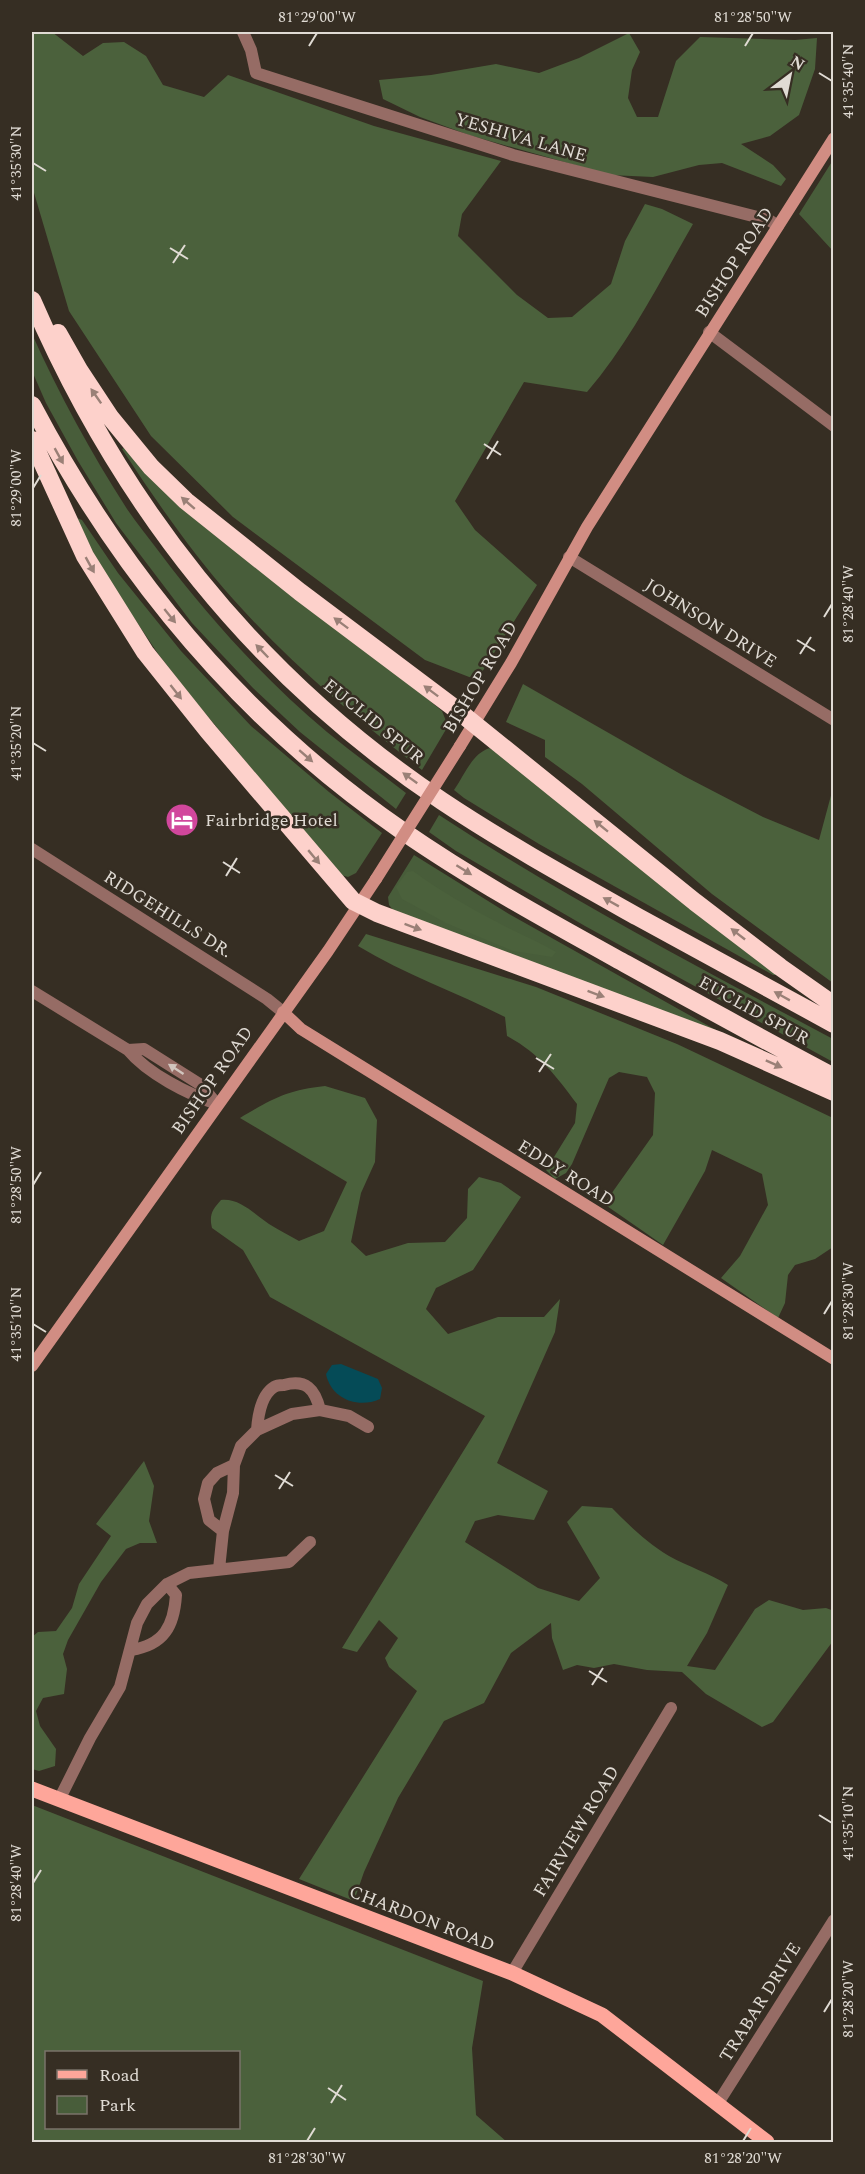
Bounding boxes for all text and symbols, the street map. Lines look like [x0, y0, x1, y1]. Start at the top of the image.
text: 81°29'00"W [278, 6, 356, 29]
text: 81°28'50"W [714, 6, 792, 29]
text: 41°35'40"N [837, 43, 860, 119]
north arrow [760, 45, 820, 105]
text: N [786, 49, 809, 77]
street label: YESHIVA LANE [452, 106, 590, 169]
text: 41°35'30"N [5, 125, 28, 201]
street label: BISHOP ROAD [689, 202, 780, 323]
one-way arrow [90, 389, 102, 405]
one-way arrow [54, 448, 64, 465]
text: 81°29'00"W [5, 449, 28, 527]
one-way arrow [181, 497, 196, 510]
one-way arrow [85, 556, 95, 573]
text: 81°28'40"W [837, 565, 860, 643]
street label: JOHNSON DRIVE [639, 572, 782, 675]
one-way arrow [163, 609, 176, 624]
street label: BISHOP ROAD [436, 616, 525, 739]
one-way arrow [334, 617, 350, 629]
one-way arrow [255, 643, 269, 658]
street label: EUCLID SPUR [317, 672, 430, 771]
one-way arrow [169, 684, 182, 700]
one-way arrow [423, 684, 439, 697]
text: 41°35'20"N [5, 705, 28, 781]
one-way arrow [298, 749, 314, 762]
one-way arrow [402, 772, 418, 784]
hotel icon: Fairbridge Hotel [164, 802, 200, 838]
place label: Fairbridge Hotel [205, 807, 338, 834]
one-way arrow [593, 819, 609, 832]
one-way arrow [308, 850, 320, 865]
street label: RIDGEHILLS DR. [98, 864, 237, 965]
one-way arrow [456, 865, 472, 876]
one-way arrow [603, 897, 620, 907]
one-way arrow [404, 922, 422, 932]
one-way arrow [730, 929, 745, 941]
street label: EUCLID SPUR [693, 969, 814, 1052]
one-way arrow [587, 990, 605, 1000]
one-way arrow [773, 991, 790, 1001]
street label: BISHOP ROAD [165, 1021, 260, 1140]
one-way arrow [765, 1059, 783, 1069]
one-way arrow [168, 1064, 184, 1075]
street label: EDDY ROAD [512, 1133, 619, 1214]
text: 81°28'50"W [5, 1146, 28, 1224]
text: 81°28'30"W [837, 1262, 860, 1340]
text: 41°35'10"N [5, 1286, 28, 1362]
street label: FAIRVIEW ROAD [527, 1760, 626, 1902]
text: 41°35'10"N [837, 1785, 860, 1861]
text: 81°28'40"W [5, 1844, 28, 1922]
street label: CHARDON ROAD [345, 1878, 499, 1959]
street label: TRABAR DRIVE [713, 1937, 808, 2067]
text: 81°28'20"W [837, 1960, 860, 2038]
legend [45, 2051, 240, 2129]
text: Road [99, 2062, 140, 2089]
text: Park [99, 2092, 136, 2119]
text: 81°28'30"W [268, 2147, 346, 2170]
text: 81°28'20"W [704, 2147, 782, 2170]

